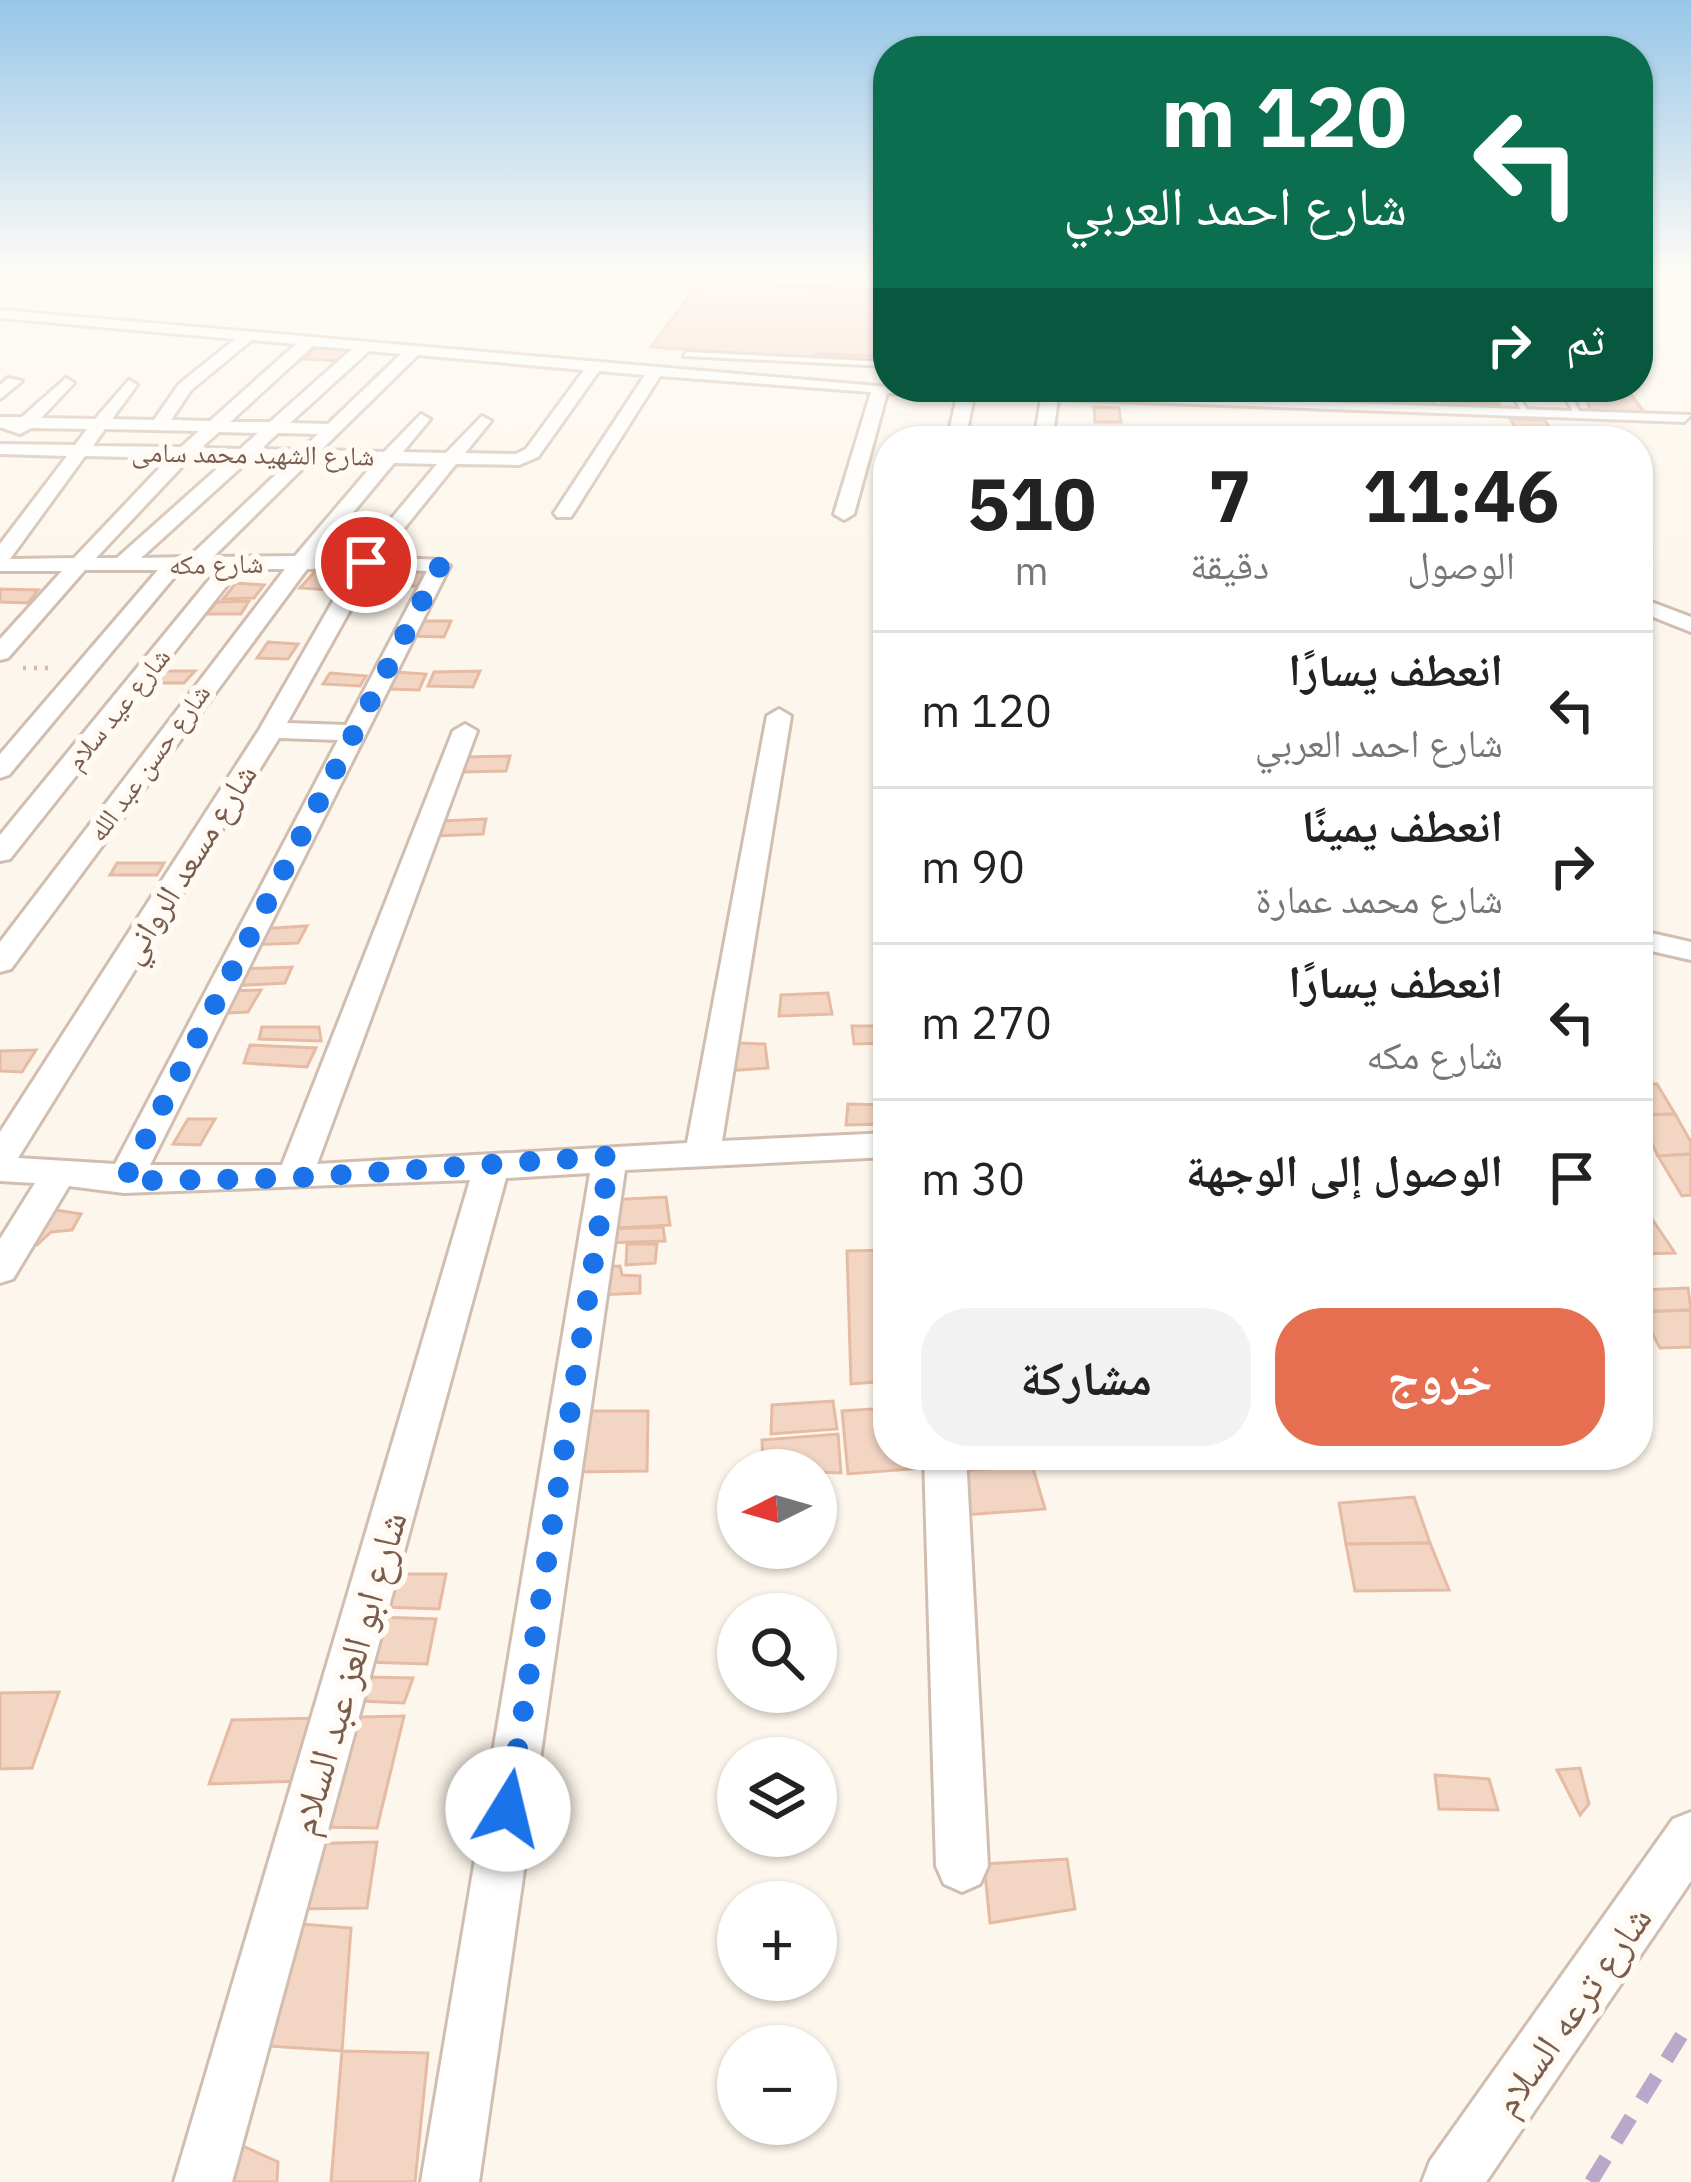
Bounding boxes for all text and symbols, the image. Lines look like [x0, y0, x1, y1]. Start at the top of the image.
text: 120 m [1161, 61, 1407, 170]
icon: left [1449, 84, 1605, 240]
text: شارع احمد العربي [1063, 170, 1407, 240]
text: ثم [1566, 309, 1605, 367]
icon: right [1476, 312, 1542, 378]
street label: شارع الشهيد محمد سامى [131, 433, 375, 474]
text: 7 [1208, 448, 1251, 542]
text: 11:46 [1363, 448, 1559, 542]
text: 510 [967, 456, 1096, 550]
pin [315, 511, 417, 613]
icon: arrive [333, 529, 399, 595]
text: دقيقة [1190, 539, 1269, 590]
text: الوصول [1407, 539, 1515, 590]
street label: شارع مكه [168, 545, 264, 582]
text: m [1014, 545, 1048, 596]
street label: شارع عيد سلام [57, 640, 179, 778]
text: انعطف يسارًا [1288, 640, 1503, 698]
street label: شارع حسن عبد الله [79, 676, 218, 848]
icon: left [1539, 677, 1605, 743]
text: 120 m [921, 681, 1052, 739]
text: شارع احمد العربي [1255, 717, 1503, 768]
street label: شارع مسعد الرواني [108, 755, 270, 974]
text: انعطف يمينًا [1302, 796, 1503, 854]
icon: right [1539, 833, 1605, 899]
text: 90 m [921, 837, 1025, 895]
text: شارع محمد عمارة [1255, 873, 1503, 924]
text: انعطف يسارًا [1288, 952, 1503, 1010]
icon: left [1539, 989, 1605, 1055]
text: 270 m [921, 993, 1052, 1051]
text: شارع مكه [1366, 1029, 1503, 1080]
text: الوصول إلى الوجهة [1186, 1141, 1503, 1199]
icon: arrive [1539, 1145, 1605, 1211]
text: 30 m [921, 1149, 1025, 1207]
button: مشاركة [921, 1308, 1251, 1446]
button: خروج [1275, 1308, 1605, 1446]
north arrow [717, 1449, 837, 1569]
map controls [717, 1449, 837, 2145]
street label: شارع ابو العز عبد السلام [276, 1505, 420, 1841]
button: search [717, 1593, 837, 1713]
button: layers [717, 1737, 837, 1857]
position arrow [445, 1746, 571, 1872]
button: + [717, 1881, 837, 2001]
street label: شارع ترعه السلام [1480, 1895, 1664, 2126]
button: − [717, 2025, 837, 2145]

